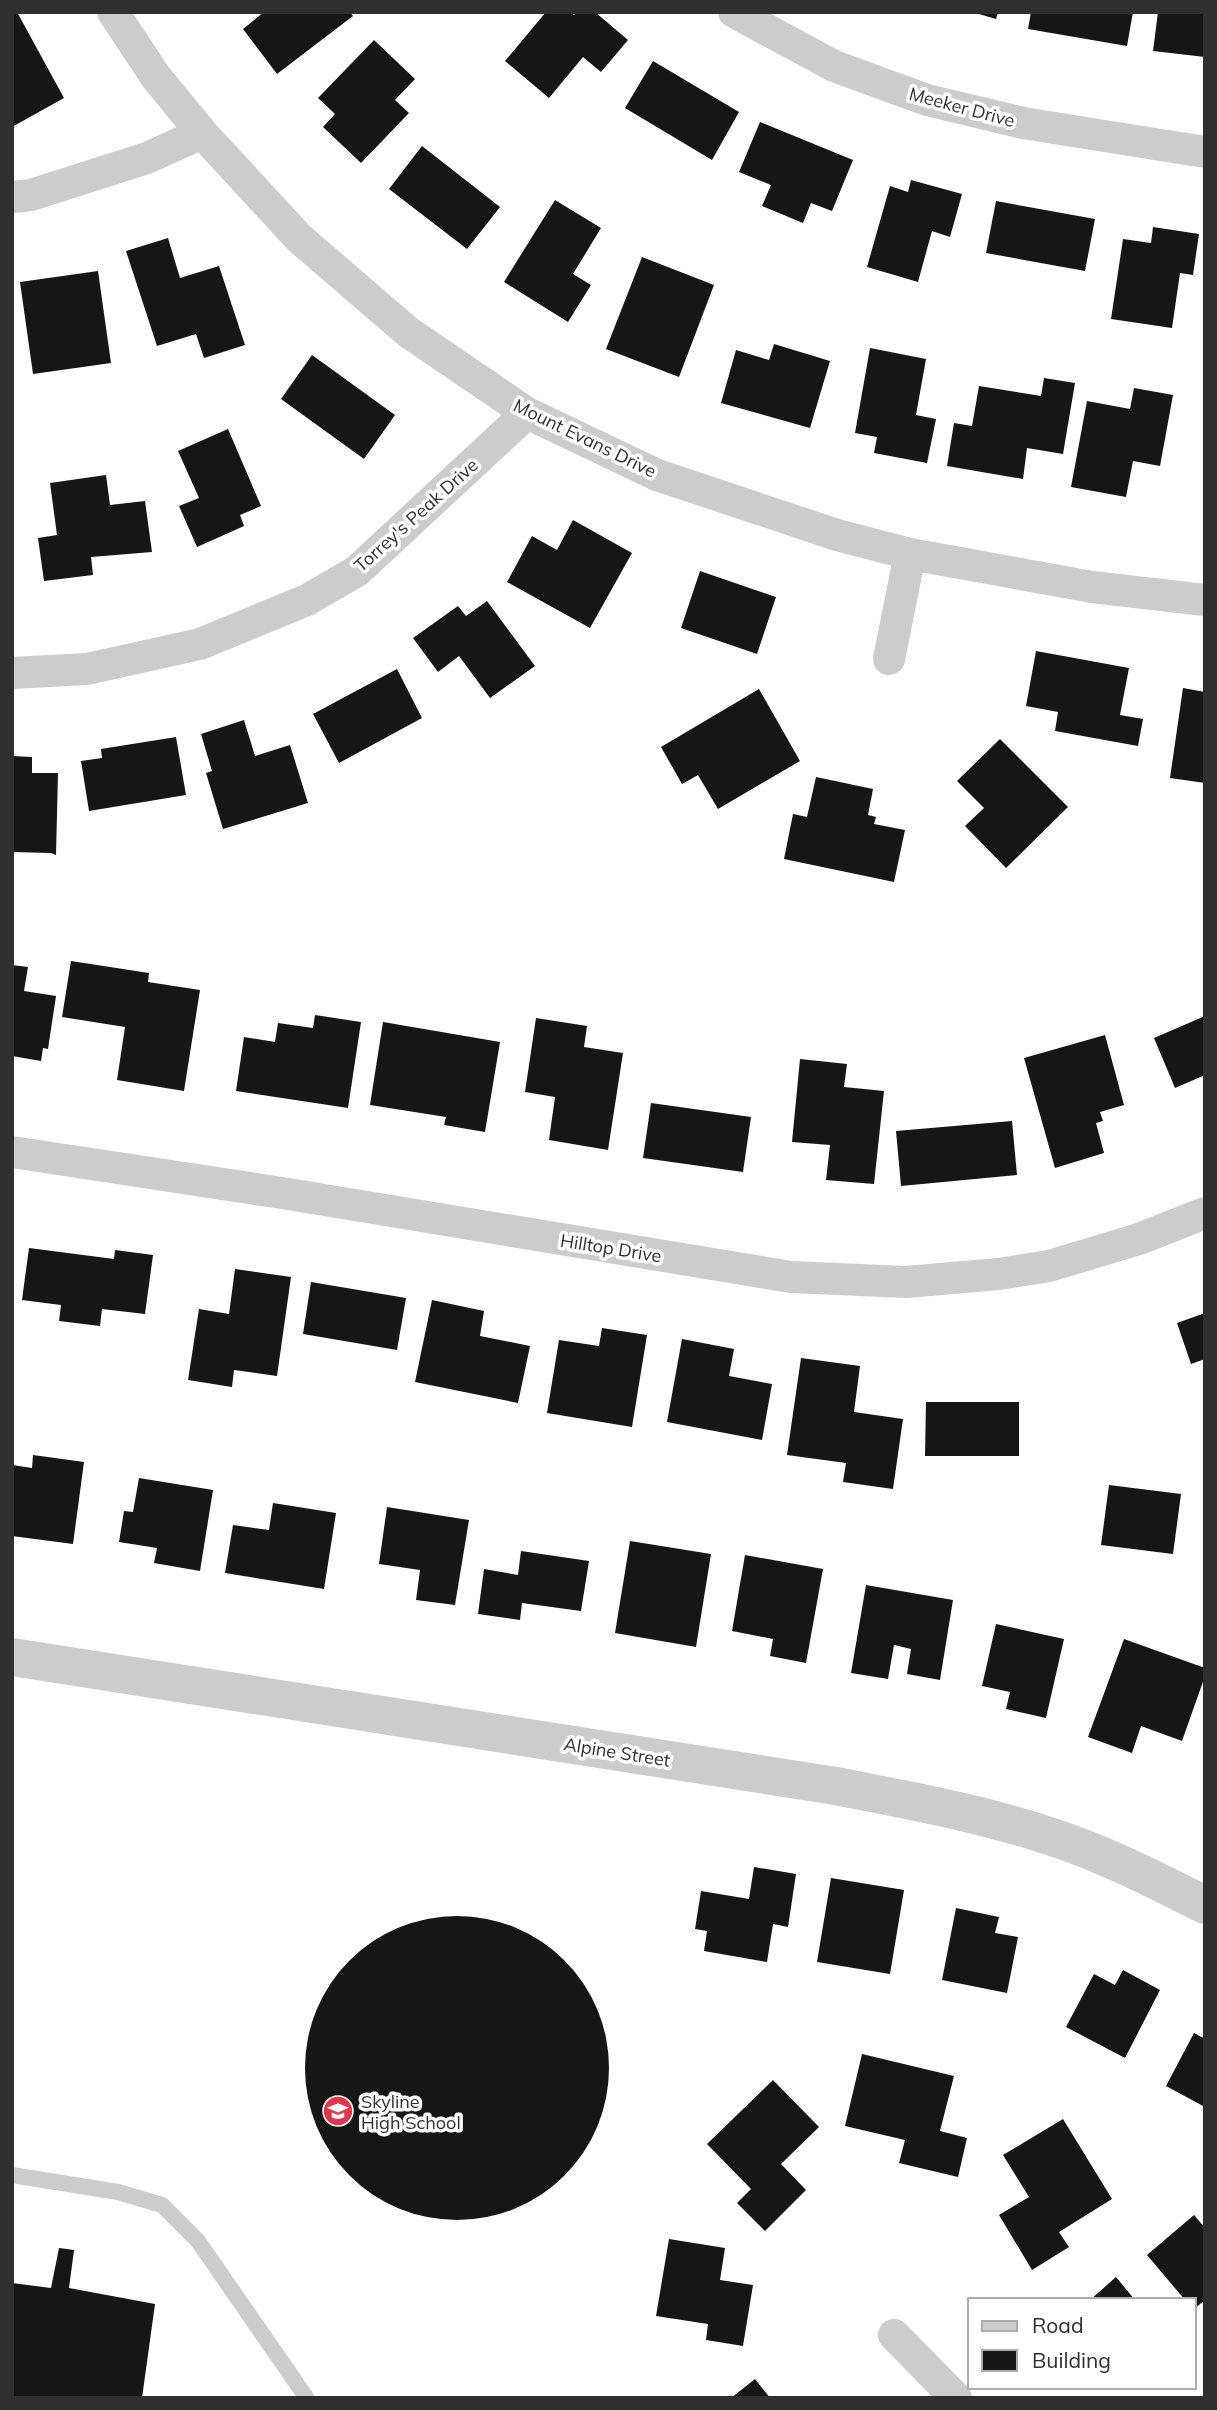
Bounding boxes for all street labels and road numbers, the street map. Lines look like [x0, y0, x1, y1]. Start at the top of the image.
street label: Meeker Drive [907, 82, 1017, 132]
street label: Mount Evans Drive [510, 393, 660, 483]
street label: Torrey's Peak Drive [349, 453, 483, 577]
street label: Hilltop Drive [559, 1229, 663, 1267]
street label: Alpine Street [562, 1732, 672, 1772]

